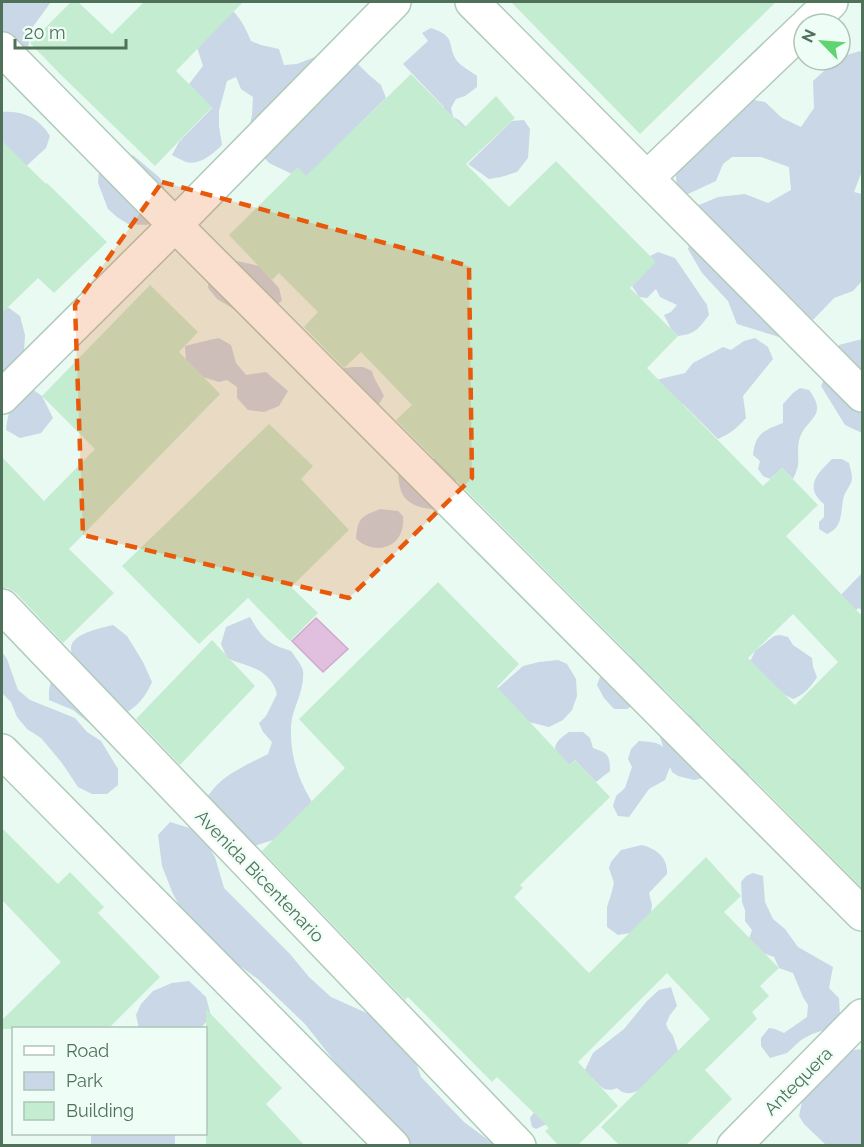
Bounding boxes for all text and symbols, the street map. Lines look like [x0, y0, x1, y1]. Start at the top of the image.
scale bar [15, 12, 126, 50]
north arrow [792, 12, 852, 72]
text: 20 m [24, 22, 66, 43]
text: N [798, 26, 820, 45]
street label: Avenida Bicentenario [191, 805, 329, 947]
legend [12, 1027, 207, 1135]
text: Road [66, 1040, 109, 1061]
street label: Antequera [760, 1043, 836, 1119]
text: Park [66, 1070, 103, 1091]
text: Building [66, 1100, 134, 1121]

